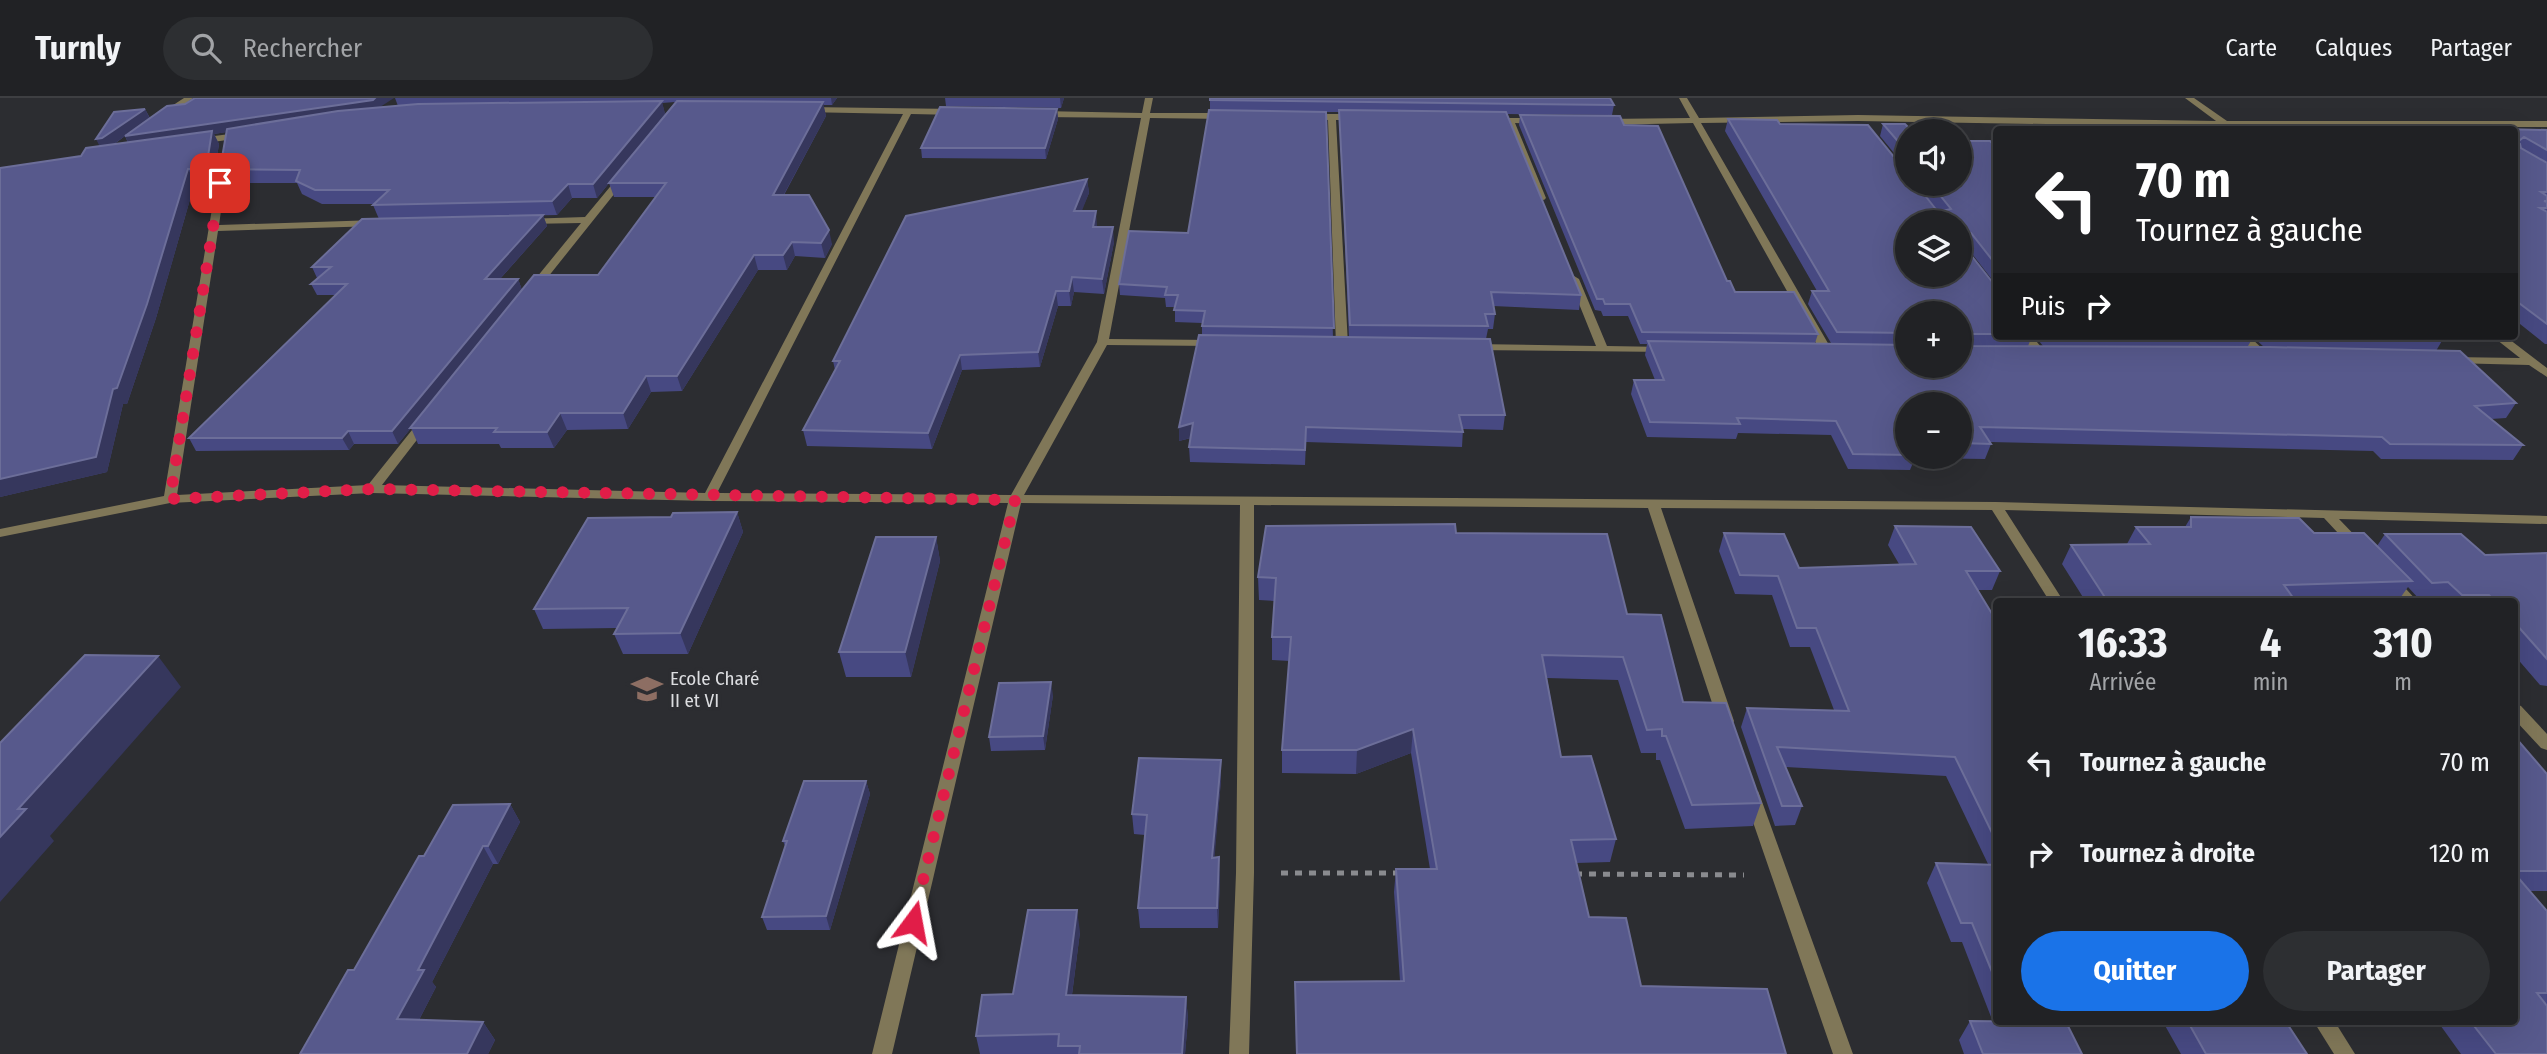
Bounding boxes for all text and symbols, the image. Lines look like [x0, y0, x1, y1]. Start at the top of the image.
search box [163, 17, 653, 80]
text: Turnly [35, 28, 121, 68]
icon: search [187, 29, 225, 67]
text: Rechercher [243, 33, 362, 64]
text: Carte [2226, 34, 2277, 62]
text: Calques [2315, 34, 2392, 62]
text: Partager [2430, 34, 2512, 62]
map controls [1895, 119, 1972, 469]
button: sound [1895, 119, 1972, 196]
text: 70 m [2136, 151, 2231, 210]
pin [190, 153, 250, 213]
icon: left [2021, 154, 2112, 245]
icon: arrive [201, 164, 239, 202]
button: layers [1895, 210, 1972, 287]
text: Tournez à gauche [2136, 211, 2363, 249]
icon: right [2079, 287, 2117, 325]
text: Puis [2021, 291, 2065, 322]
button: + [1895, 301, 1972, 378]
button: − [1895, 392, 1972, 469]
text: 16:33 [2078, 618, 2168, 668]
text: 4 [2260, 618, 2281, 668]
text: 310 [2373, 618, 2433, 668]
place label: Ecole Charé II et VI [670, 667, 759, 712]
text: Arrivée [2089, 668, 2156, 696]
text: min [2253, 668, 2288, 696]
text: m [2394, 668, 2412, 696]
school or university icon: Ecole Charé II et VI [630, 672, 664, 706]
icon: left [2021, 744, 2059, 782]
text: Tournez à gauche [2080, 747, 2266, 778]
text: 70 m [2440, 747, 2490, 778]
icon: right [2021, 835, 2059, 873]
text: Tournez à droite [2080, 838, 2255, 869]
text: 120 m [2429, 838, 2490, 869]
position arrow [876, 885, 950, 959]
button: Quitter [2021, 931, 2249, 1011]
button: Partager [2263, 931, 2490, 1011]

